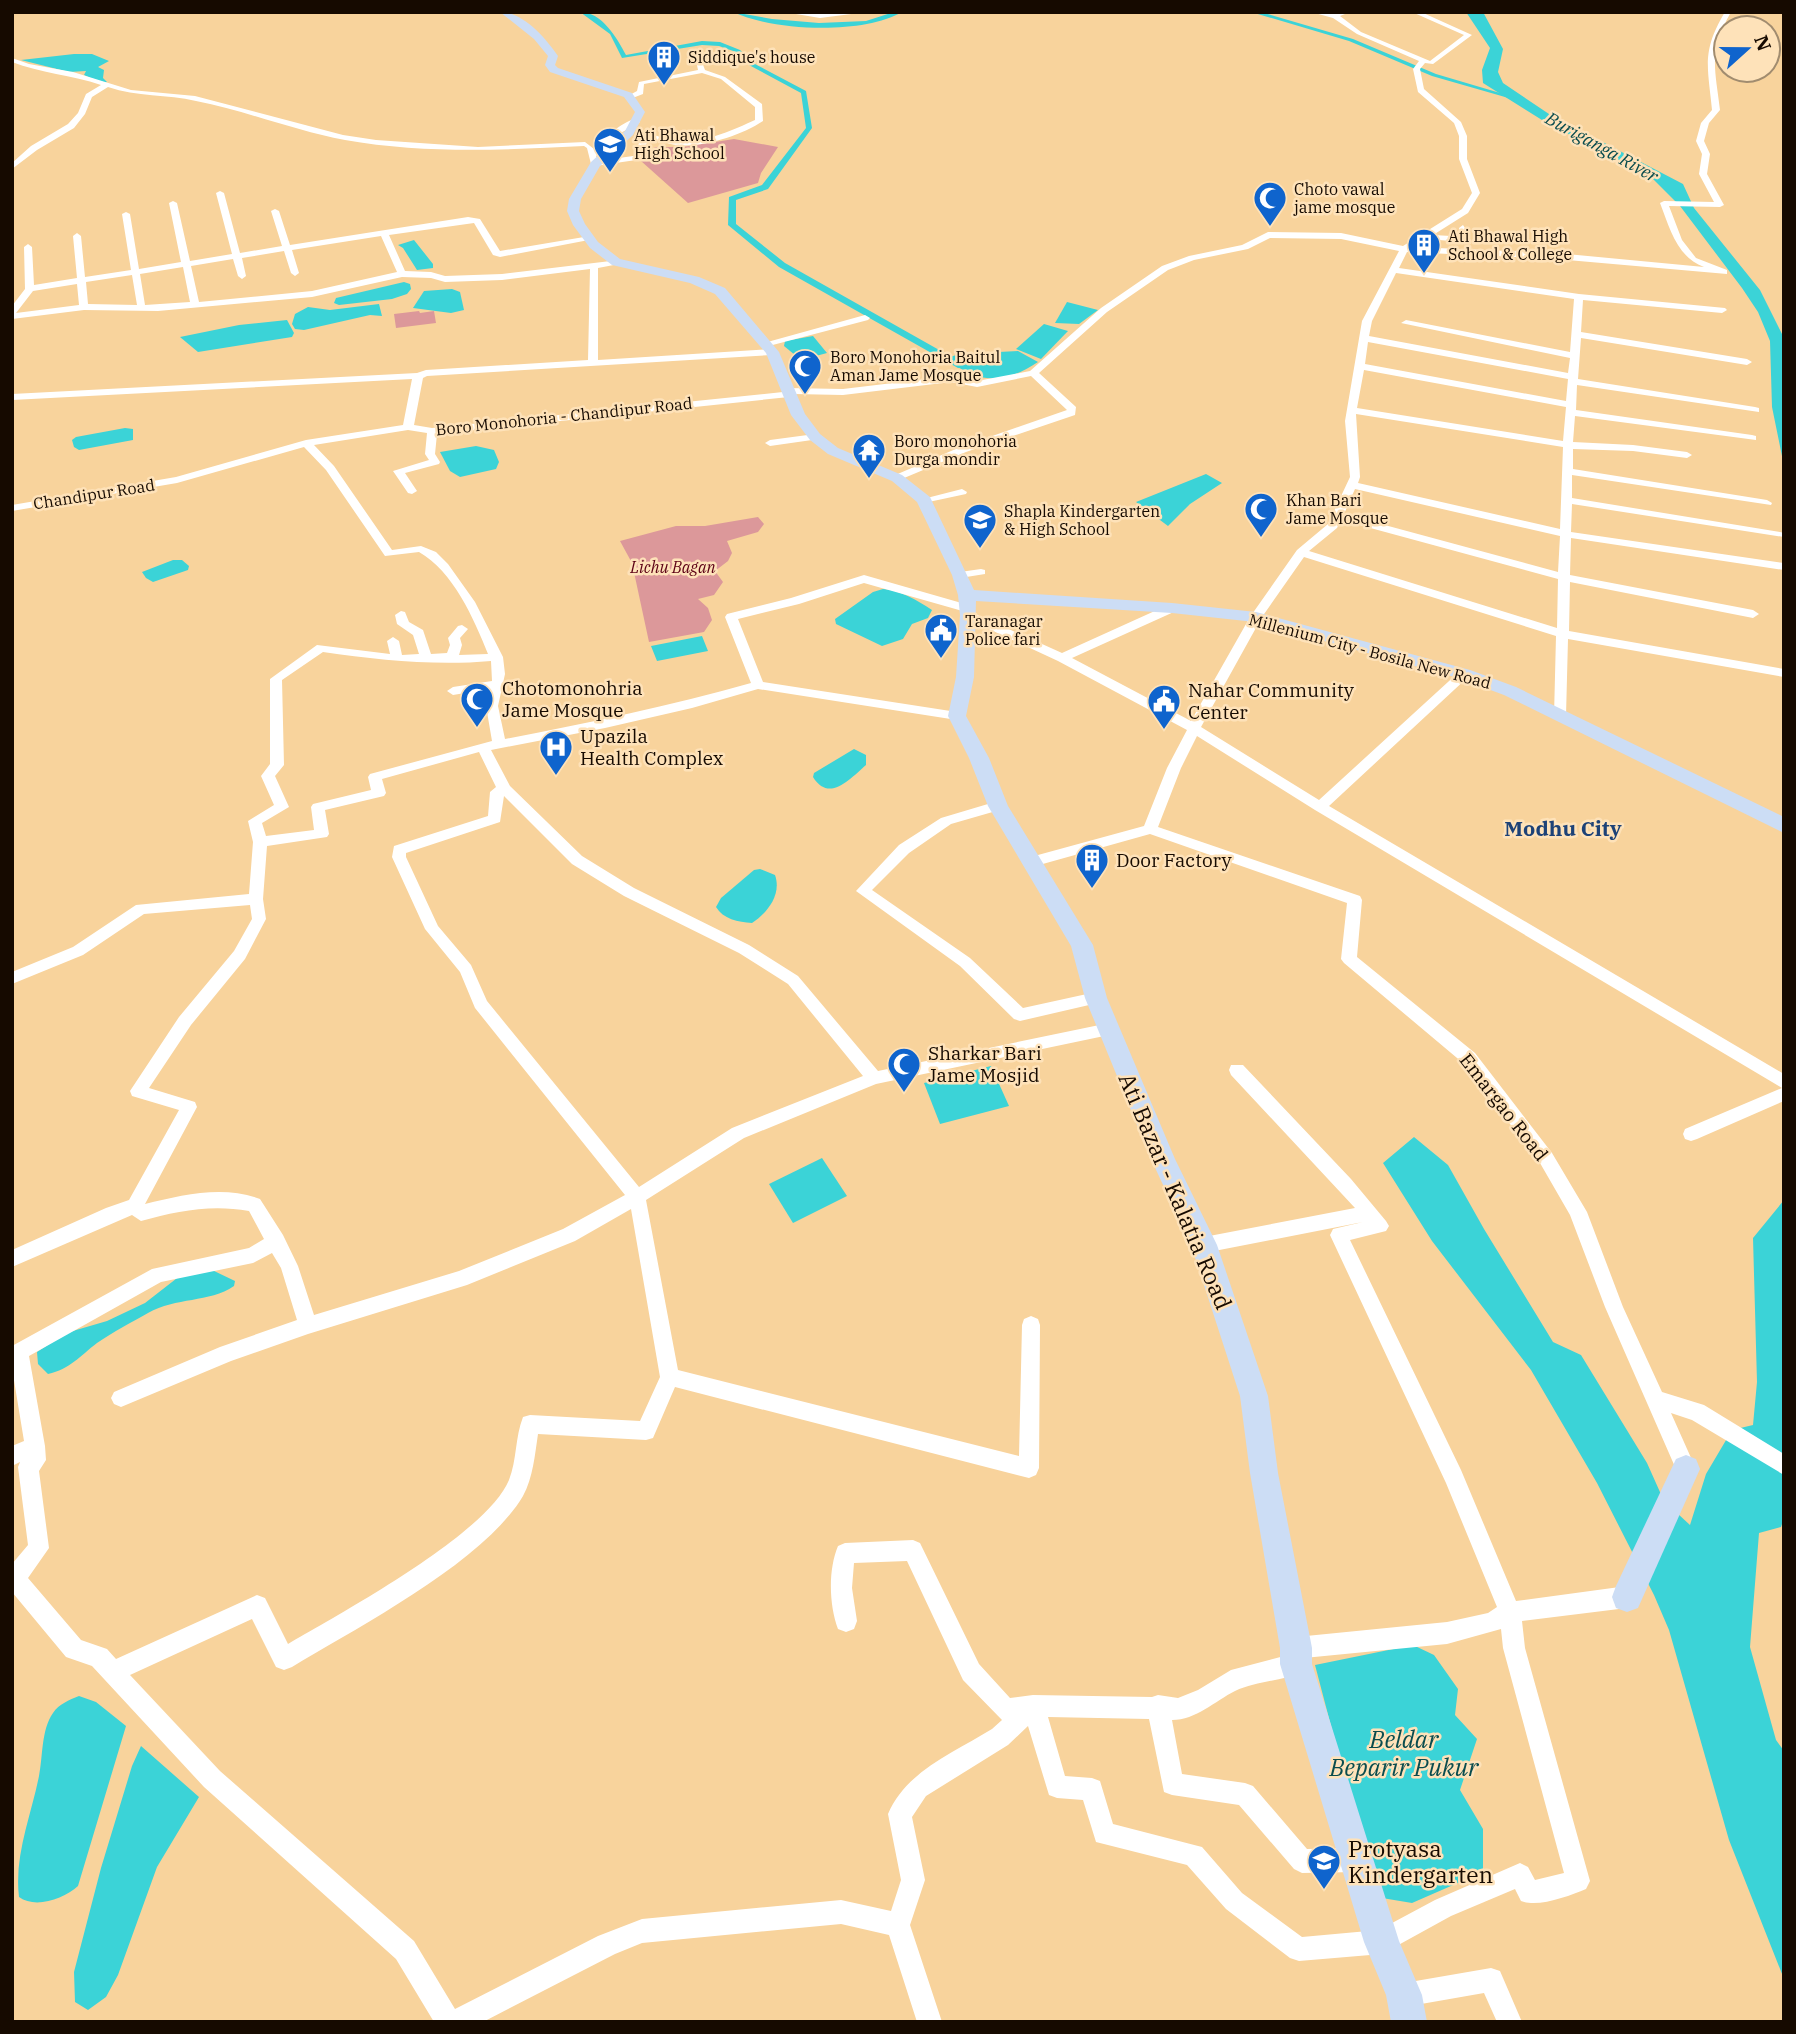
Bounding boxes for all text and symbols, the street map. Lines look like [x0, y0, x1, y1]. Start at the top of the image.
north arrow [1712, 14, 1782, 84]
text: N [1749, 32, 1777, 54]
building icon: Siddique's house [645, 38, 683, 87]
place label: Siddique's house [688, 47, 815, 67]
water label: Buriganga River [1541, 106, 1663, 188]
school or university icon: Ati Bhawal High School [591, 125, 629, 174]
place label: Ati Bhawal High School [634, 125, 725, 163]
mosque icon: Choto vawal jame mosque [1251, 179, 1289, 228]
place label: Choto vawal jame mosque [1293, 179, 1395, 217]
building icon: Ati Bhawal High School & College [1405, 226, 1443, 275]
place label: Ati Bhawal High School & College [1448, 226, 1572, 264]
mosque icon: Boro Monohoria Baitul Aman Jame Mosque [786, 347, 824, 396]
place label: Boro Monohoria Baitul Aman Jame Mosque [830, 347, 1000, 385]
street label: Boro Monohoria - Chandipur Road [435, 393, 694, 439]
temple icon: Boro monohoria Durga mondir [850, 431, 888, 480]
place label: Boro monohoria Durga mondir [894, 431, 1017, 469]
street label: Chandipur Road [32, 474, 156, 513]
mosque icon: Khan Bari Jame Mosque [1242, 490, 1280, 539]
place label: Khan Bari Jame Mosque [1286, 490, 1388, 528]
school or university icon: Shapla Kindergarten & High School [961, 501, 999, 550]
place label: Shapla Kindergarten & High School [1004, 501, 1160, 539]
park label: Lichu Bagan [629, 557, 716, 577]
street label: Millenium City - Bosila New Road [1247, 609, 1493, 693]
public building icon: Taranagar Police fari [922, 611, 960, 660]
place label: Taranagar Police fari [965, 611, 1043, 649]
place label: Chotomonohria Jame Mosque [502, 676, 643, 722]
place label: Nahar Community Center [1188, 678, 1355, 724]
mosque icon: Chotomonohria Jame Mosque [458, 680, 496, 729]
public building icon: Nahar Community Center [1145, 682, 1183, 731]
place label: Upazila Health Complex [580, 724, 724, 770]
hospital icon: Upazila Health Complex [537, 728, 575, 777]
district label: Modhu City [1504, 814, 1622, 842]
building icon: Door Factory [1073, 841, 1111, 890]
place label: Door Factory [1116, 848, 1233, 872]
place label: Sharkar Bari Jame Mosjid [928, 1041, 1042, 1087]
mosque icon: Sharkar Bari Jame Mosjid [885, 1045, 923, 1094]
street label: Emargao Road [1454, 1048, 1554, 1166]
street label: Ati Bazar - Kalatia Road [1113, 1068, 1239, 1314]
water label: Beldar Beparir Pukur [1328, 1723, 1480, 1783]
place label: Protyasa Kindergarten [1348, 1833, 1493, 1889]
school or university icon: Protyasa Kindergarten [1305, 1842, 1343, 1891]

